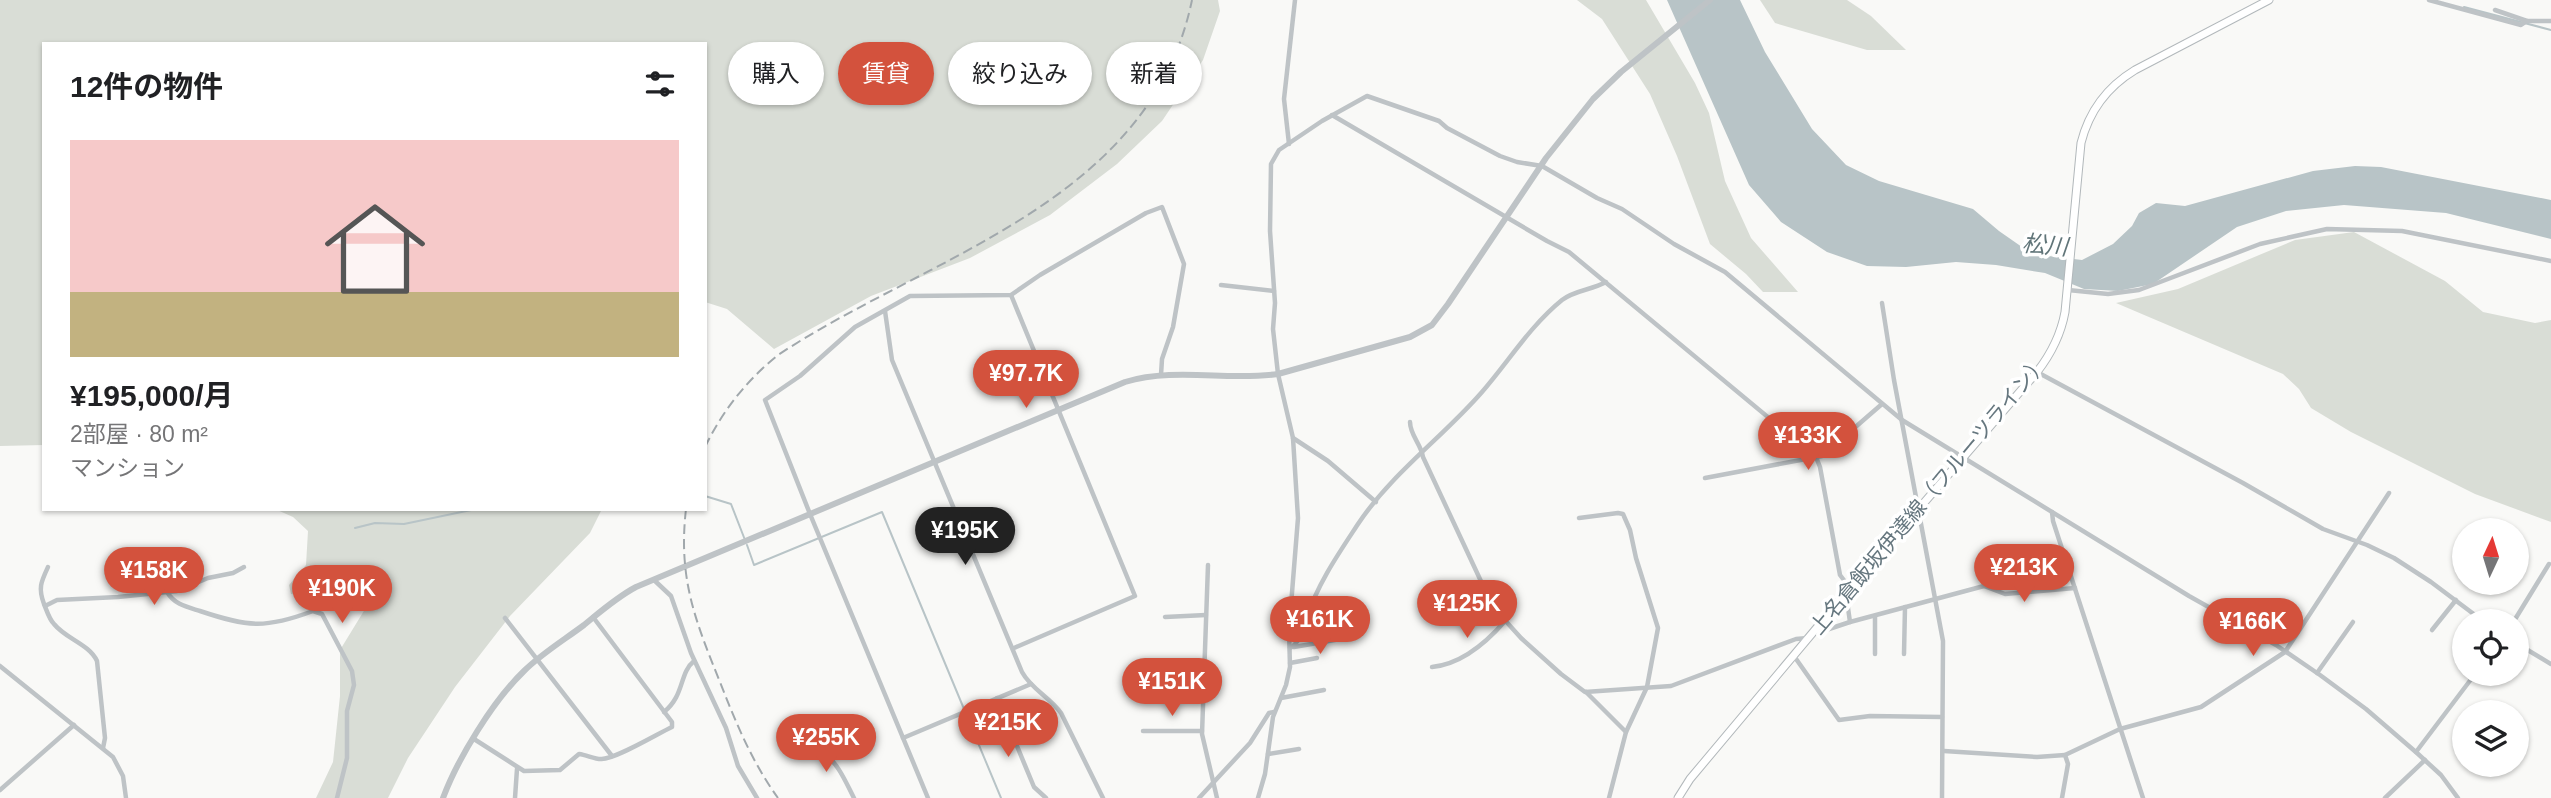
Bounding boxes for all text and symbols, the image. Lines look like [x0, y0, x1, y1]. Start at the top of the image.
chip: 購入 [728, 42, 824, 105]
chip: 賃貸 [838, 42, 934, 105]
chip: 絞り込み [948, 42, 1092, 105]
chip: 新着 [1106, 42, 1202, 105]
icon: filters [641, 65, 679, 103]
text: 12件の物件 [70, 70, 223, 103]
icon: home [312, 186, 438, 312]
water label: 松川 [2021, 230, 2072, 260]
pin: ¥97.7K [969, 350, 1083, 410]
street label: 上名倉飯坂伊達線（フルーツライン） [1805, 351, 2052, 639]
text: ¥97.7K [989, 360, 1063, 386]
text: ¥195,000/月 [70, 379, 233, 412]
pin: ¥133K [1759, 412, 1857, 472]
text: 2部屋 · 80 m² [70, 421, 208, 447]
text: ¥133K [1774, 422, 1842, 448]
text: マンション [70, 455, 185, 481]
pin: ¥195K [916, 508, 1014, 567]
text: ¥195K [931, 517, 999, 543]
north arrow [2452, 518, 2529, 595]
map controls [2452, 518, 2529, 777]
pin: ¥213K [1975, 544, 2073, 604]
pin: ¥158K [105, 548, 203, 607]
text: ¥213K [1990, 554, 2058, 580]
text: ¥158K [120, 557, 188, 583]
pin: ¥190K [293, 566, 391, 625]
text: ¥190K [308, 575, 376, 601]
pin: ¥125K [1418, 580, 1516, 640]
text: ¥125K [1433, 590, 1501, 616]
pin: ¥161K [1271, 596, 1369, 656]
pin: ¥166K [2204, 598, 2302, 658]
text: ¥161K [1286, 606, 1354, 632]
text: ¥166K [2219, 608, 2287, 634]
button: locate [2452, 609, 2529, 686]
pin: ¥151K [1123, 658, 1221, 718]
text: ¥151K [1138, 668, 1206, 694]
pin: ¥215K [959, 700, 1057, 759]
button: layers [2452, 700, 2529, 777]
text: ¥215K [974, 709, 1042, 735]
pin: ¥255K [777, 714, 875, 774]
text: ¥255K [792, 724, 860, 750]

